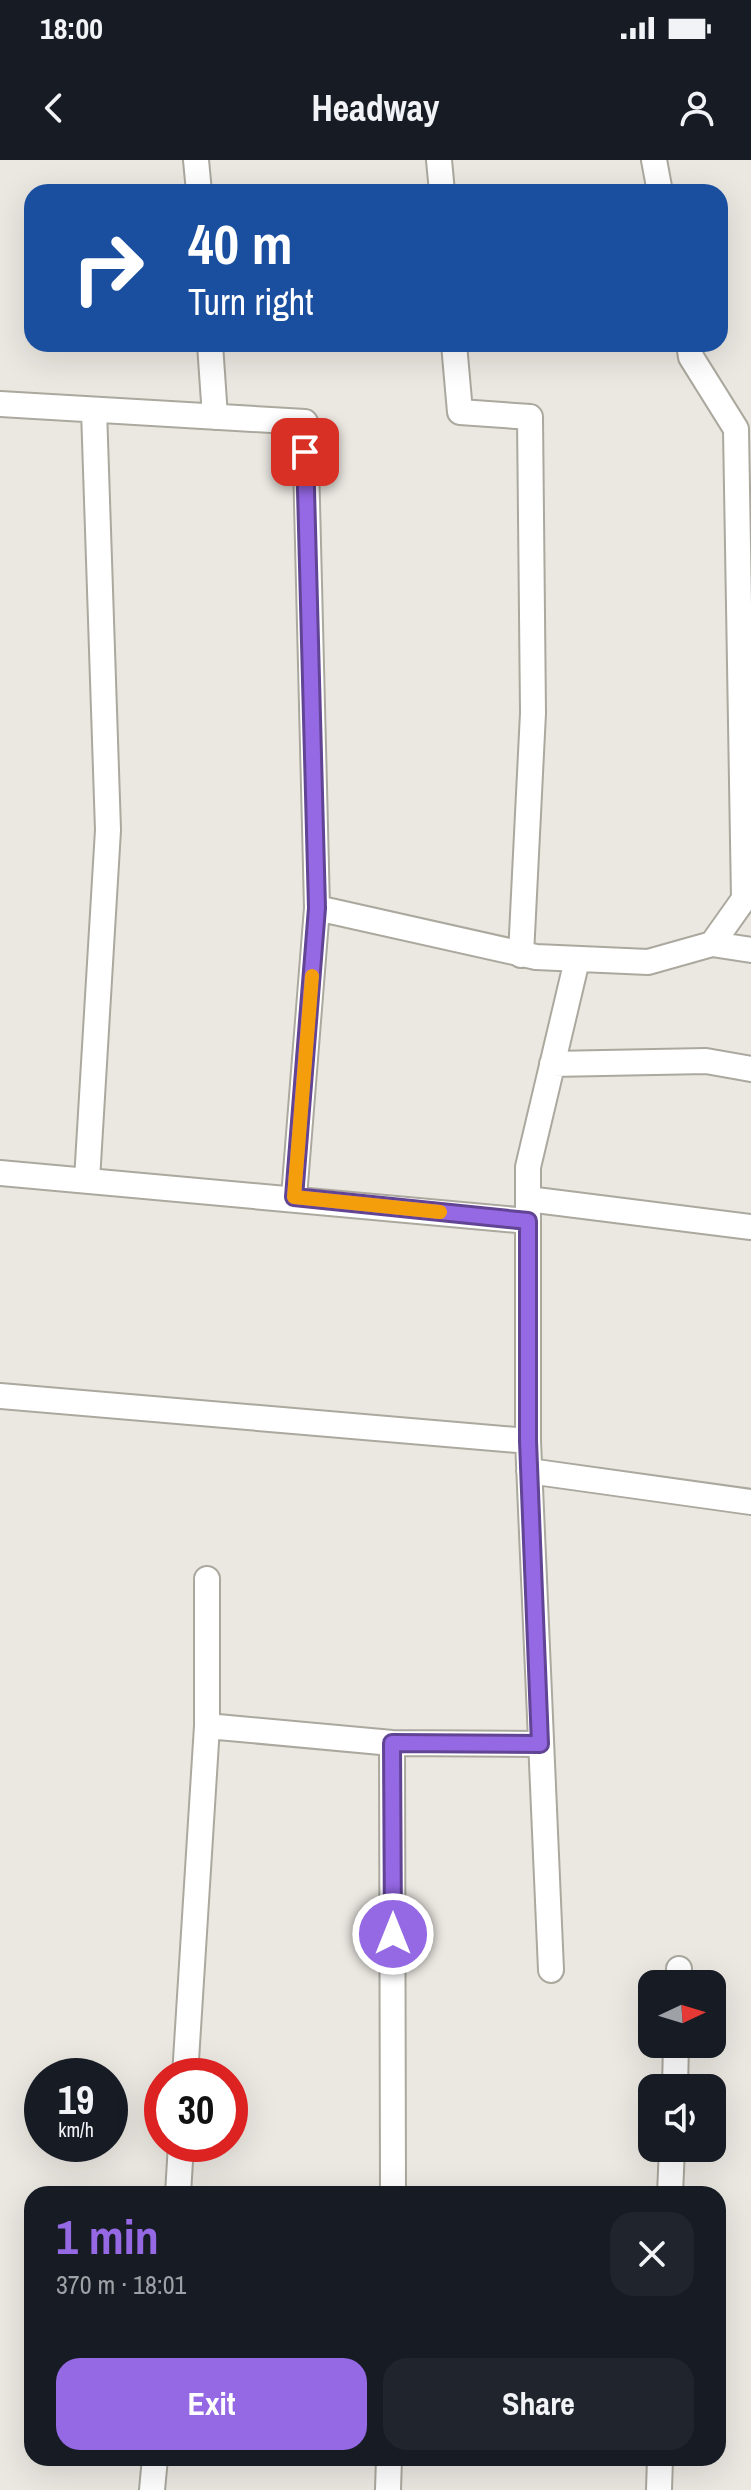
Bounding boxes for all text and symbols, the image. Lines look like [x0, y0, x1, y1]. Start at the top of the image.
text: 18:00 [40, 8, 103, 48]
text: Headway [312, 84, 439, 132]
icon: back [32, 86, 76, 130]
icon: person [675, 86, 719, 130]
text: 40 m [188, 206, 293, 281]
icon: right [56, 216, 160, 320]
text: Turn right [188, 278, 313, 326]
pin [271, 418, 339, 486]
icon: arrive [283, 430, 327, 474]
position arrow [351, 1892, 435, 1976]
north arrow [638, 1970, 726, 2058]
map controls [638, 1970, 726, 2162]
speed limit sign: 30 [144, 2058, 248, 2162]
text: 19 [58, 2073, 94, 2126]
button: sound [638, 2074, 726, 2162]
text: km/h [58, 2116, 94, 2143]
text: 1 min [56, 2204, 159, 2269]
button: close [610, 2212, 694, 2296]
text: 370 m · 18:01 [56, 2267, 186, 2302]
button: Exit [56, 2358, 367, 2450]
button: Share [383, 2358, 694, 2450]

